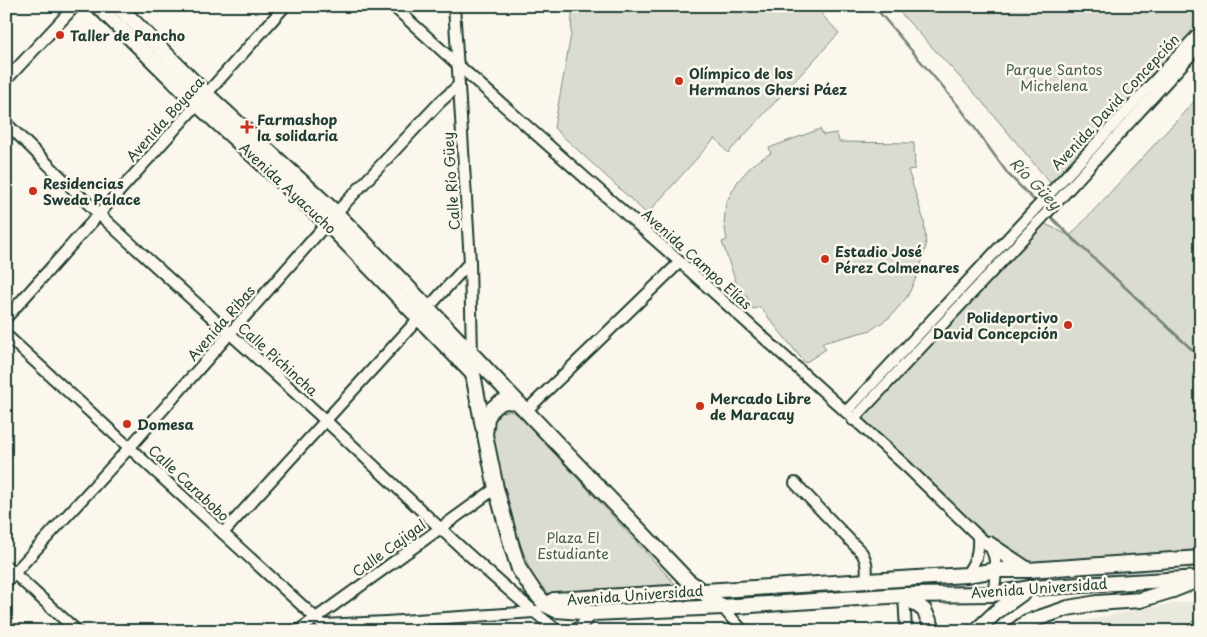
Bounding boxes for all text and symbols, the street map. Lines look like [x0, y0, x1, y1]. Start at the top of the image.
place label: Taller de Pancho [70, 25, 185, 46]
marker: Taller de Pancho [54, 29, 66, 41]
street label: Avenida David Concepción [1046, 29, 1184, 175]
park label: Parque Santos Michelena [1006, 59, 1102, 96]
place label: Olímpico de los Hermanos Ghersi Páez [689, 63, 847, 100]
street label: Avenida Boyaca [121, 72, 209, 166]
marker: Olímpico de los Hermanos Ghersi Páez [673, 75, 685, 87]
place label: Farmashop la solidaria [257, 109, 339, 146]
marker: Farmashop la solidaria [241, 121, 253, 133]
street label: Calle Río Güey [437, 131, 465, 231]
street label: Avenida Ayacucho [235, 137, 341, 239]
water label: Río Güey [1005, 152, 1068, 215]
place label: Residencias Sweda Palace [43, 173, 141, 210]
marker: Residencias Sweda Palace [27, 185, 39, 197]
street label: Avenida Campo Elías [637, 204, 757, 314]
place label: Estadio José Pérez Colmenares [835, 241, 959, 278]
marker: Estadio José Pérez Colmenares [819, 253, 831, 265]
street label: Avenida Ribas [182, 281, 260, 365]
place label: Polideportivo David Concepción [933, 307, 1058, 344]
street label: Calle Pichincha [233, 317, 323, 401]
marker: Polideportivo David Concepción [1062, 319, 1074, 331]
place label: Mercado Libre de Maracay [710, 388, 811, 425]
marker: Mercado Libre de Maracay [694, 400, 706, 412]
place label: Domesa [137, 414, 195, 435]
marker: Domesa [121, 418, 133, 430]
street label: Calle Carabobo [144, 440, 234, 526]
street label: Calle Cajigal [348, 514, 430, 582]
park label: Plaza El Estudiante [537, 527, 609, 564]
street label: Avenida Universidad [970, 573, 1108, 603]
street label: Avenida Universidad [566, 580, 704, 610]

